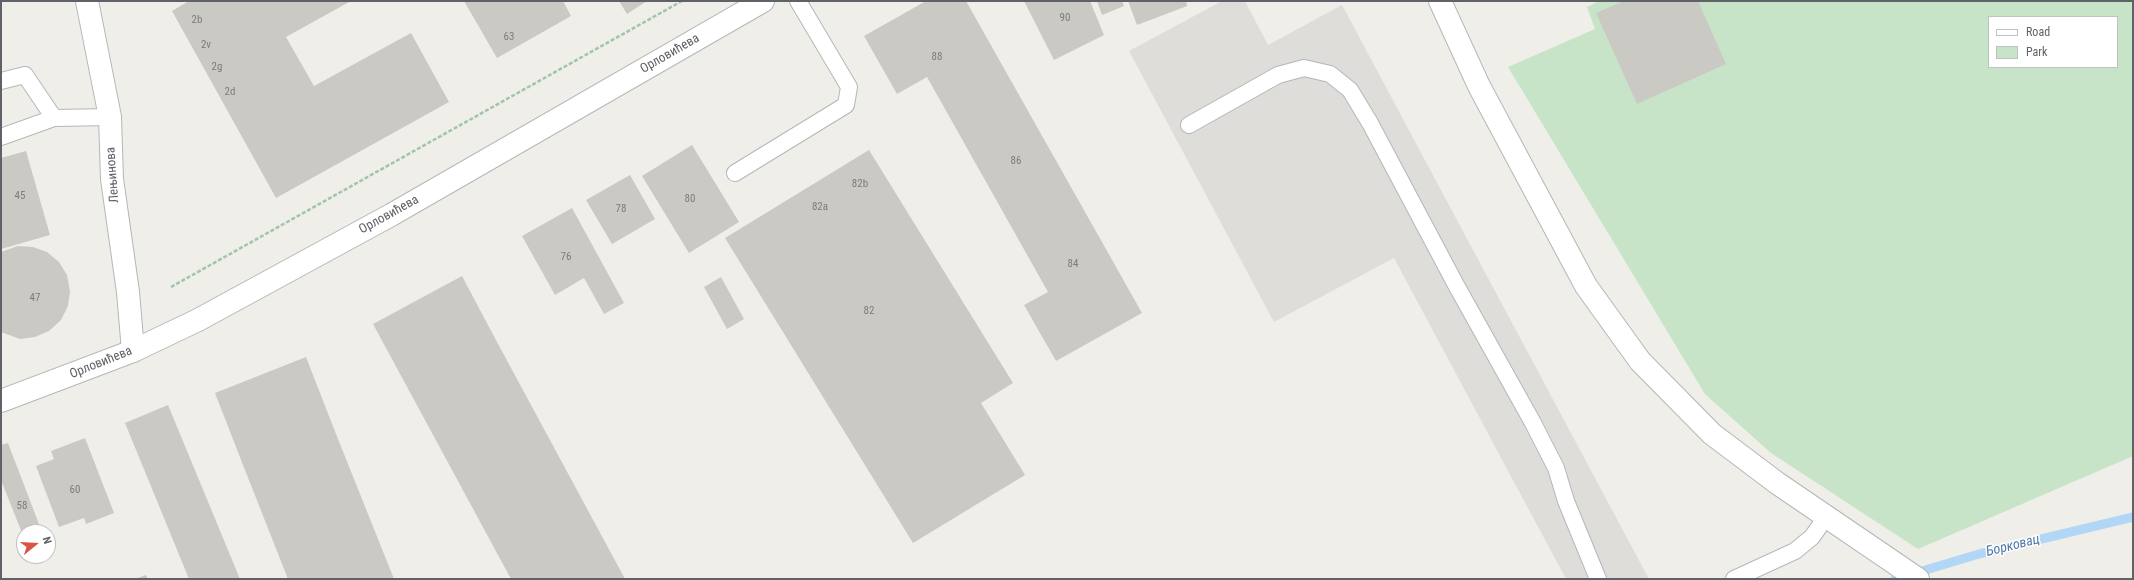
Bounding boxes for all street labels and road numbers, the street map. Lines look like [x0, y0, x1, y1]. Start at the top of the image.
street label: Орловићева [638, 31, 702, 77]
street label: Лењинова [103, 146, 123, 204]
street label: Орловићева [356, 192, 422, 238]
street label: Орловићева [68, 343, 134, 383]

